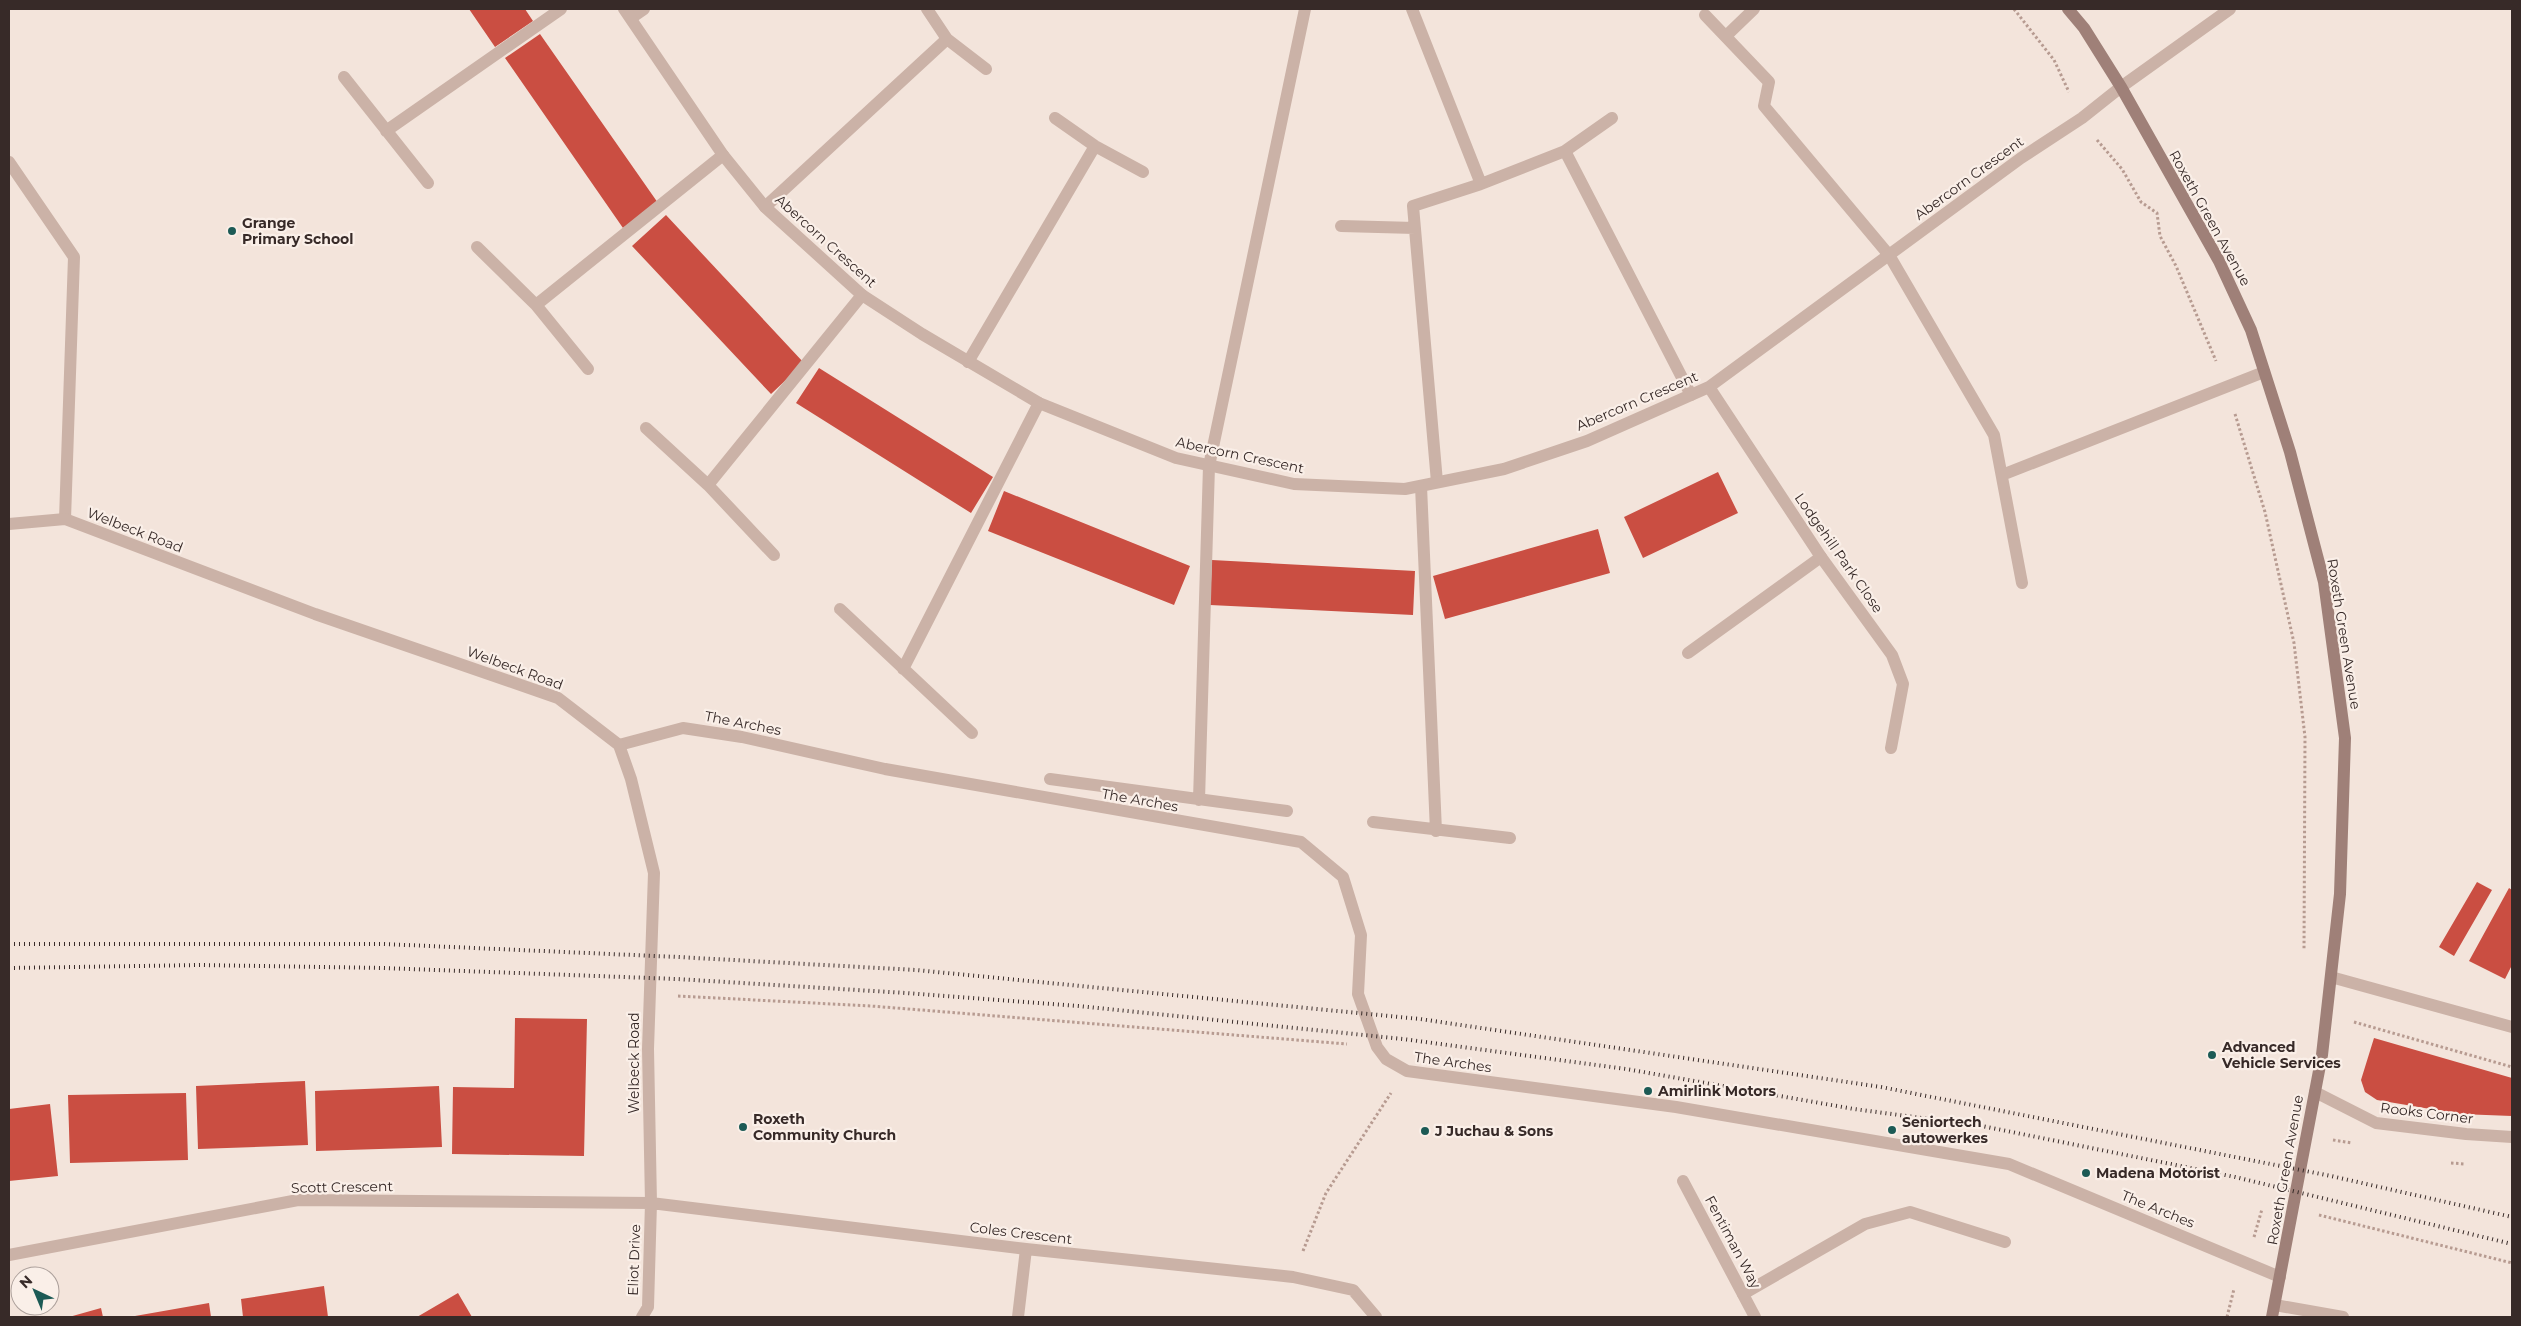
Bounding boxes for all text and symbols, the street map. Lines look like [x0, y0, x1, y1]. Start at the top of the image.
street label: Abercorn Crescent [1911, 132, 2027, 224]
street label: Roxeth Green Avenue [2165, 147, 2255, 289]
street label: Abercorn Crescent [771, 191, 881, 292]
place label: Grange Primary School [242, 214, 353, 248]
marker: Grange Primary School [226, 225, 238, 237]
street label: Abercorn Crescent [1573, 367, 1701, 435]
street label: Abercorn Crescent [1174, 433, 1306, 477]
street label: Lodgehill Park Close [1791, 490, 1887, 616]
street label: Welbeck Road [84, 503, 186, 557]
street label: Roxeth Green Avenue [2323, 557, 2365, 711]
street label: Welbeck Road [464, 642, 566, 694]
street label: The Arches [703, 707, 783, 739]
street label: The Arches [1100, 784, 1180, 816]
street label: Welbeck Road [625, 1012, 643, 1114]
place label: Advanced Vehicle Services [2221, 1038, 2341, 1072]
street label: The Arches [1413, 1048, 1493, 1076]
marker: Advanced Vehicle Services [2206, 1049, 2218, 1061]
place label: Amirlink Motors [1657, 1082, 1776, 1100]
marker: Amirlink Motors [1642, 1085, 1654, 1097]
street label: Roxeth Green Avenue [2263, 1093, 2307, 1247]
street label: Rooks Corner [2379, 1098, 2475, 1128]
place label: Roxeth Community Church [753, 1110, 896, 1144]
place label: Seniortech autowerkes [1902, 1113, 1988, 1147]
marker: Roxeth Community Church [737, 1121, 749, 1133]
place label: J Juchau & Sons [1434, 1122, 1554, 1140]
marker: Seniortech autowerkes [1886, 1124, 1898, 1136]
marker: J Juchau & Sons [1419, 1125, 1431, 1137]
place label: Madena Motorist [2096, 1164, 2220, 1182]
marker: Madena Motorist [2080, 1167, 2092, 1179]
street label: Scott Crescent [291, 1177, 393, 1197]
street label: The Arches [2119, 1186, 2198, 1232]
street label: Fentiman Way [1701, 1192, 1765, 1292]
street label: Coles Crescent [969, 1218, 1074, 1248]
street label: Eliot Drive [624, 1224, 644, 1296]
north arrow [10, 1266, 60, 1316]
text: N [16, 1271, 36, 1292]

